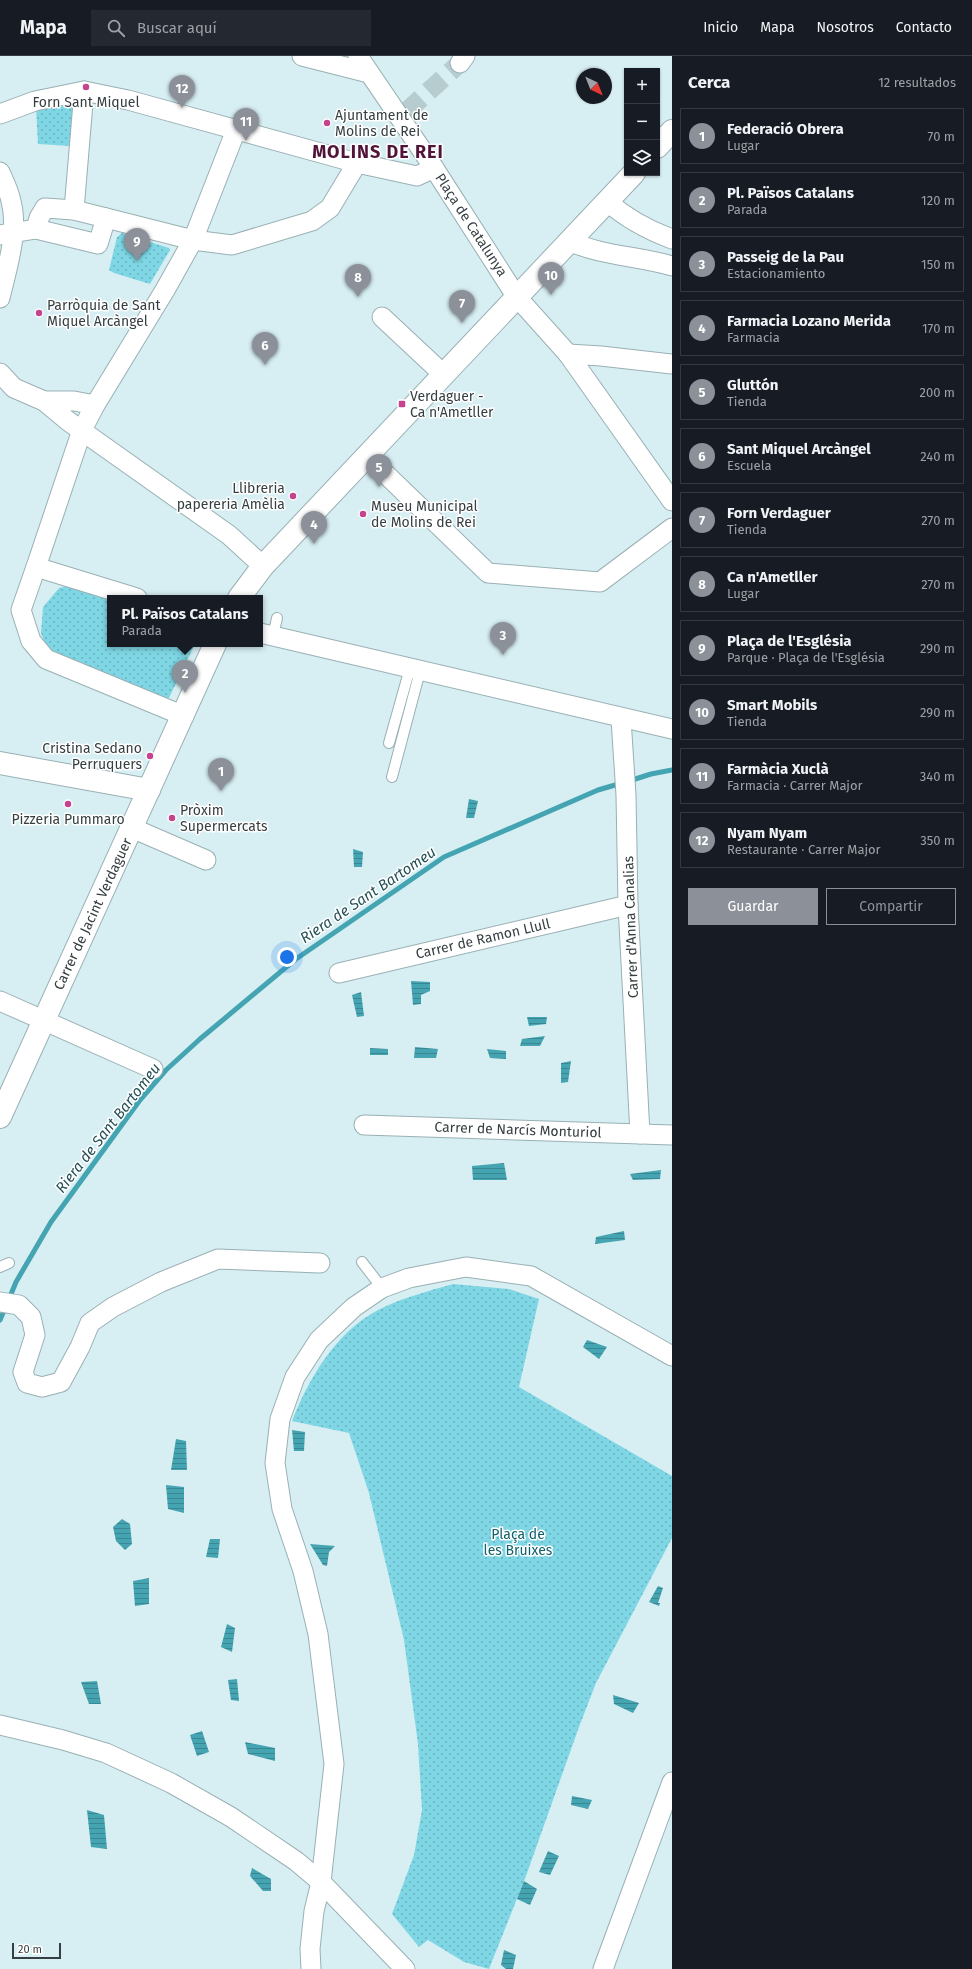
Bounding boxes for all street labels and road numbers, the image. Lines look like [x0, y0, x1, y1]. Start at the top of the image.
street label: Plaça de Catalunya [431, 170, 511, 280]
street label: Carrer de Jacint Verdaguer [50, 835, 136, 993]
street label: Carrer d'Anna Canalias [620, 855, 642, 998]
street label: Carrer de Ramon Llull [414, 915, 552, 963]
street label: Carrer de Narcís Monturiol [434, 1119, 602, 1141]

